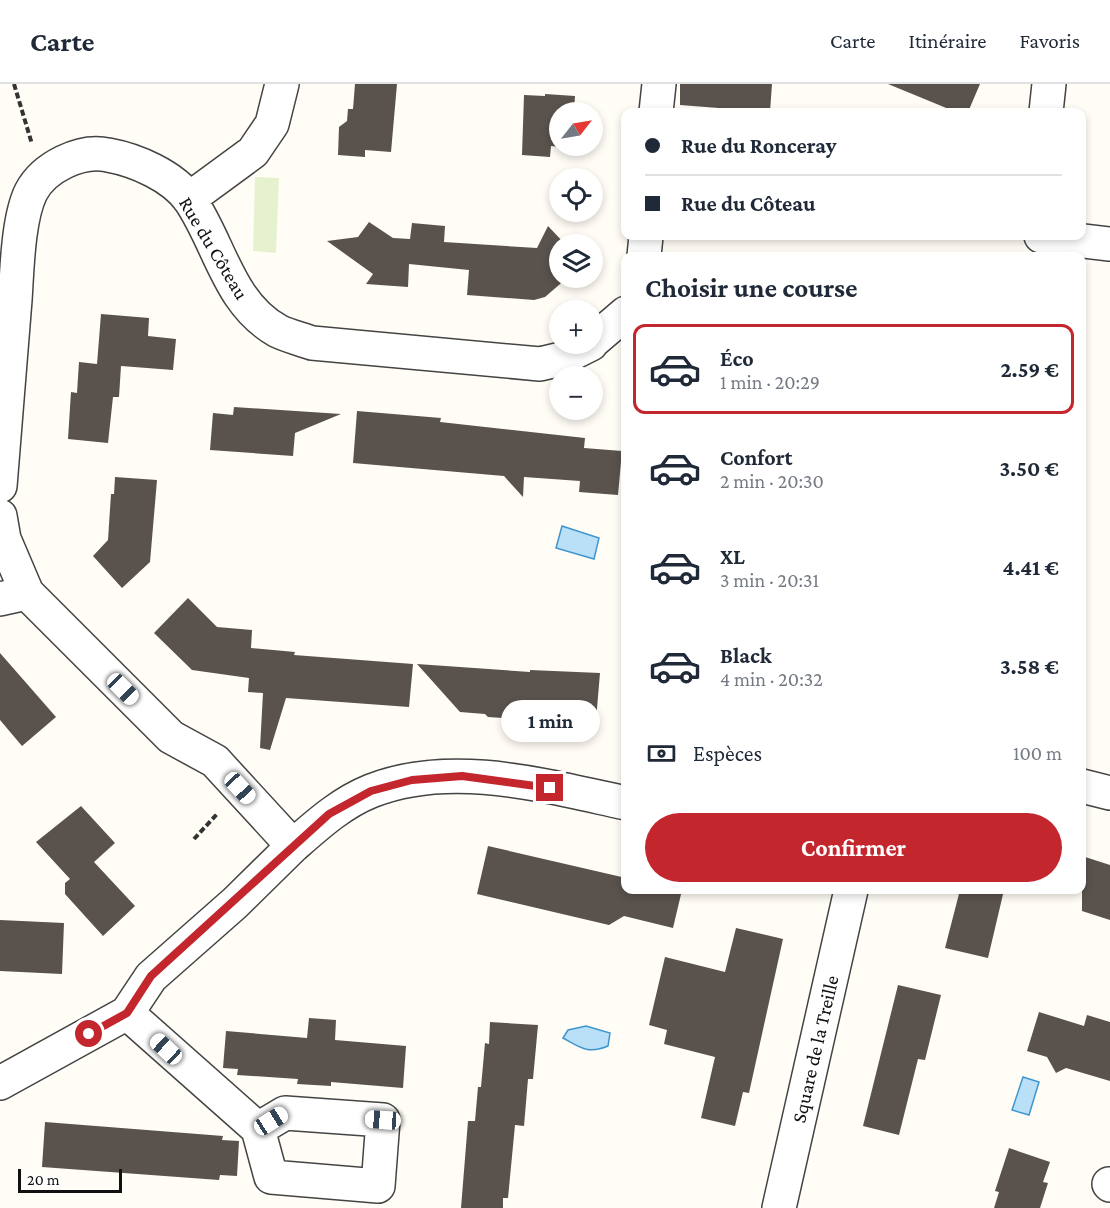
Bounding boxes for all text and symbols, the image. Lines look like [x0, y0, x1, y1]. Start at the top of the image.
text: Carte [30, 26, 95, 57]
text: Carte [830, 29, 876, 53]
text: Itinéraire [909, 29, 986, 53]
text: Favoris [1019, 29, 1080, 53]
north arrow [549, 102, 603, 156]
map controls [549, 102, 603, 420]
text: Rue du Ronceray [681, 133, 837, 158]
button: locate [549, 168, 603, 222]
text: Rue du Côteau [681, 191, 816, 216]
street label: Rue du Côteau [175, 193, 253, 304]
button: layers [549, 234, 603, 288]
text: Choisir une course [645, 273, 858, 303]
button: + [549, 300, 603, 354]
icon: car [648, 342, 702, 396]
text: Éco [720, 346, 754, 371]
text: 2.59 € [1000, 357, 1059, 382]
button: − [549, 366, 603, 420]
text: 1 min · 20:29 [720, 371, 820, 393]
icon: car [648, 441, 702, 495]
text: Confort [720, 445, 793, 470]
text: 3.50 € [999, 456, 1059, 481]
text: 2 min · 20:30 [720, 470, 824, 492]
icon: car [648, 540, 702, 594]
text: XL [720, 544, 745, 569]
text: 4.41 € [1003, 555, 1059, 580]
text: 3 min · 20:31 [720, 569, 819, 591]
icon: car [648, 639, 702, 693]
text: Black [720, 643, 772, 668]
text: 3.58 € [1000, 654, 1059, 679]
text: 4 min · 20:32 [720, 668, 823, 690]
car [104, 670, 142, 708]
callout: 1 min [500, 701, 600, 743]
text: 1 min [528, 710, 573, 732]
icon: cash [645, 737, 678, 770]
text: Espèces [693, 741, 762, 766]
text: 100 m [1013, 742, 1062, 764]
car [221, 769, 259, 807]
route end [536, 774, 563, 801]
button: Confirmer [645, 813, 1062, 882]
street label: Square de la Treille [787, 973, 844, 1125]
route start [75, 1020, 102, 1047]
car [147, 1030, 185, 1068]
car [251, 1104, 291, 1138]
car [364, 1110, 402, 1130]
scale bar [18, 1166, 122, 1194]
text: 20 m [27, 1171, 60, 1188]

